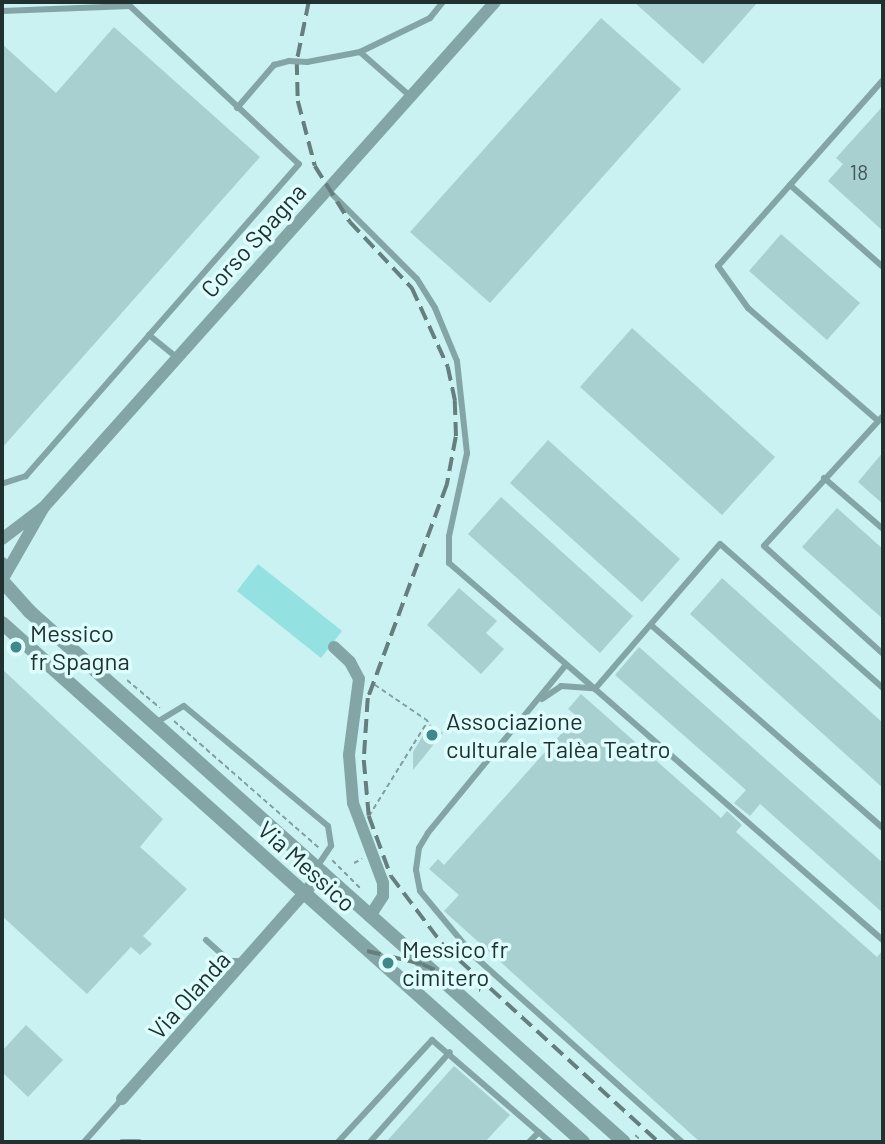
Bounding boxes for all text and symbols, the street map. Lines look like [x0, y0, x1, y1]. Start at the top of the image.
house number: 18 [850, 159, 868, 185]
street label: Corso Spagna [194, 177, 312, 303]
place label: Messico fr Spagna [30, 619, 130, 675]
marker: Messico fr Spagna [8, 639, 24, 655]
place label: Associazione culturale Talèa Teatro [446, 707, 671, 763]
marker: Associazione culturale Talèa Teatro [424, 727, 440, 743]
street label: Via Messico [252, 815, 362, 917]
place label: Messico fr cimitero [402, 935, 508, 991]
street label: Via Olanda [142, 945, 236, 1045]
marker: Messico fr cimitero [380, 955, 396, 971]

